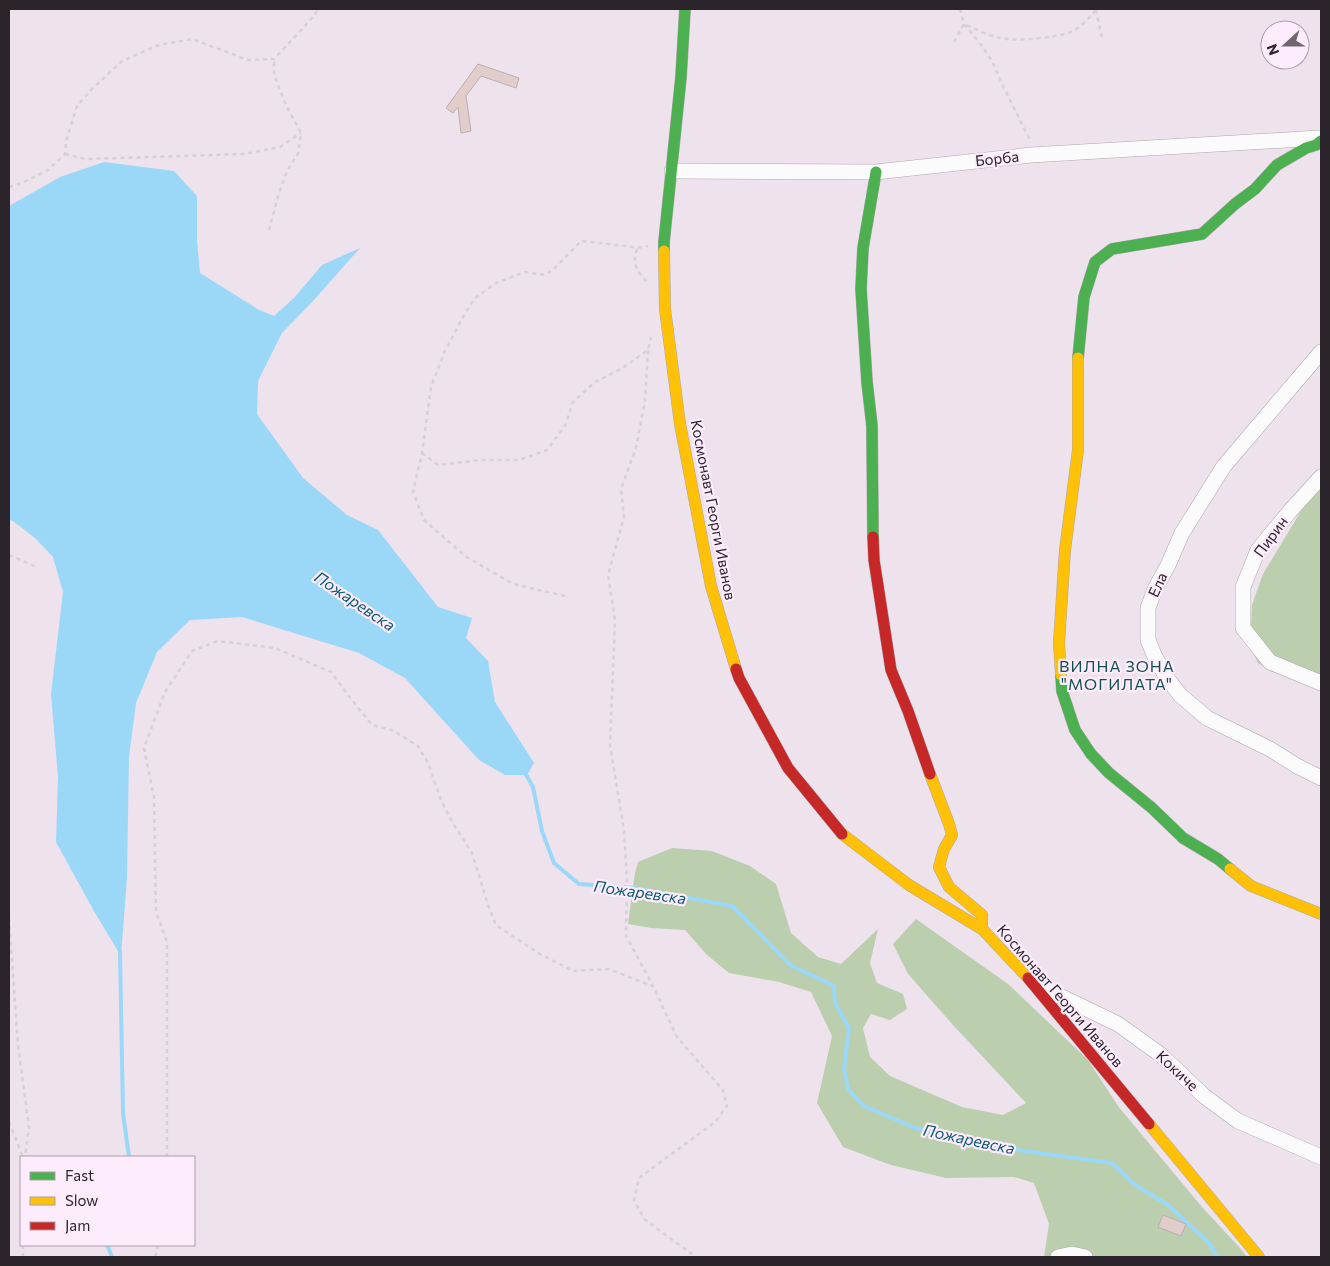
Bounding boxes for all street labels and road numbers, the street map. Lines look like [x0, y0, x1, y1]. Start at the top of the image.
street label: Борба [974, 147, 1020, 169]
street label: Космонавт Георги Иванов [688, 418, 740, 602]
street label: Пирин [1249, 513, 1291, 560]
street label: Ела [1144, 569, 1171, 600]
street label: Космонавт Георги Иванов [994, 920, 1128, 1070]
street label: Кокиче [1153, 1046, 1203, 1094]

